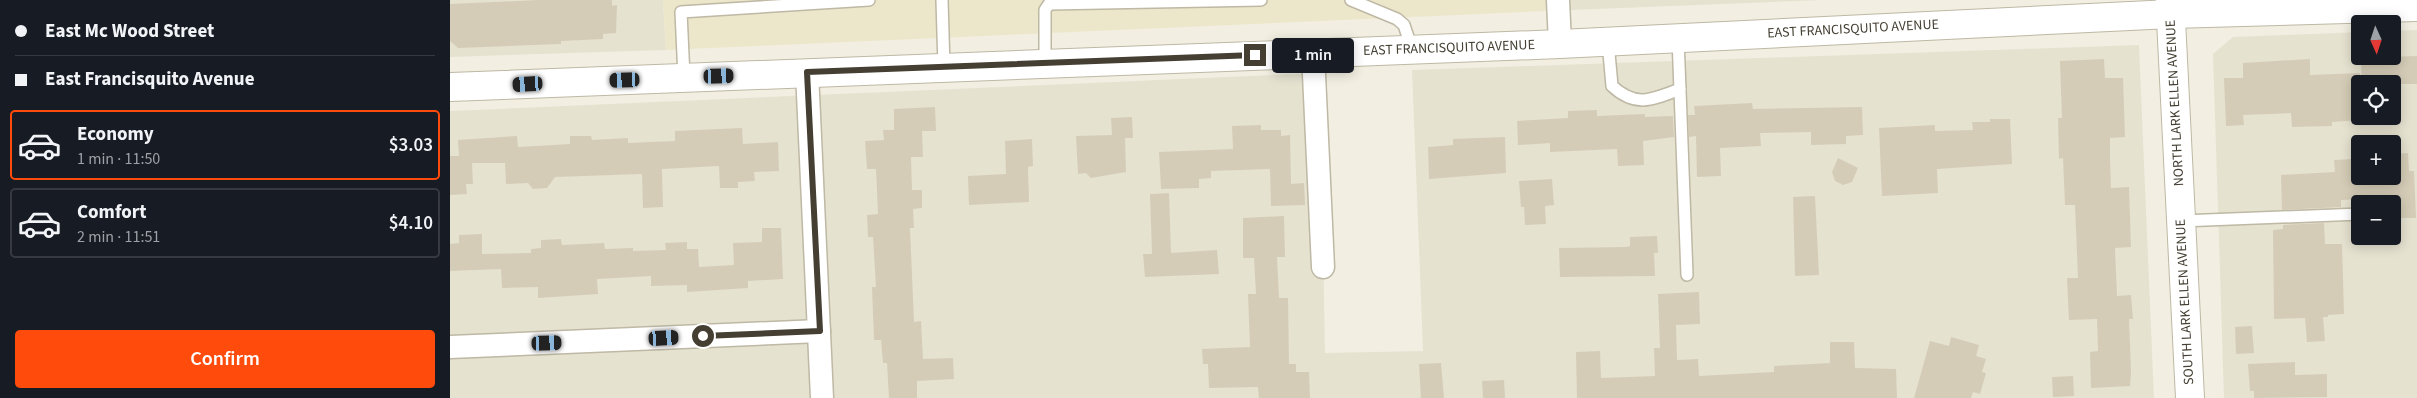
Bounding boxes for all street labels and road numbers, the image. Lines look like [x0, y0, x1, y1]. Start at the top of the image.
street label: EAST FRANCISQUITO AVENUE [1767, 15, 1939, 43]
street label: NORTH LARK ELLEN AVENUE [2161, 19, 2189, 187]
street label: EAST FRANCISQUITO AVENUE [1363, 35, 1535, 61]
street label: SOUTH LARK ELLEN AVENUE [2171, 218, 2199, 386]

